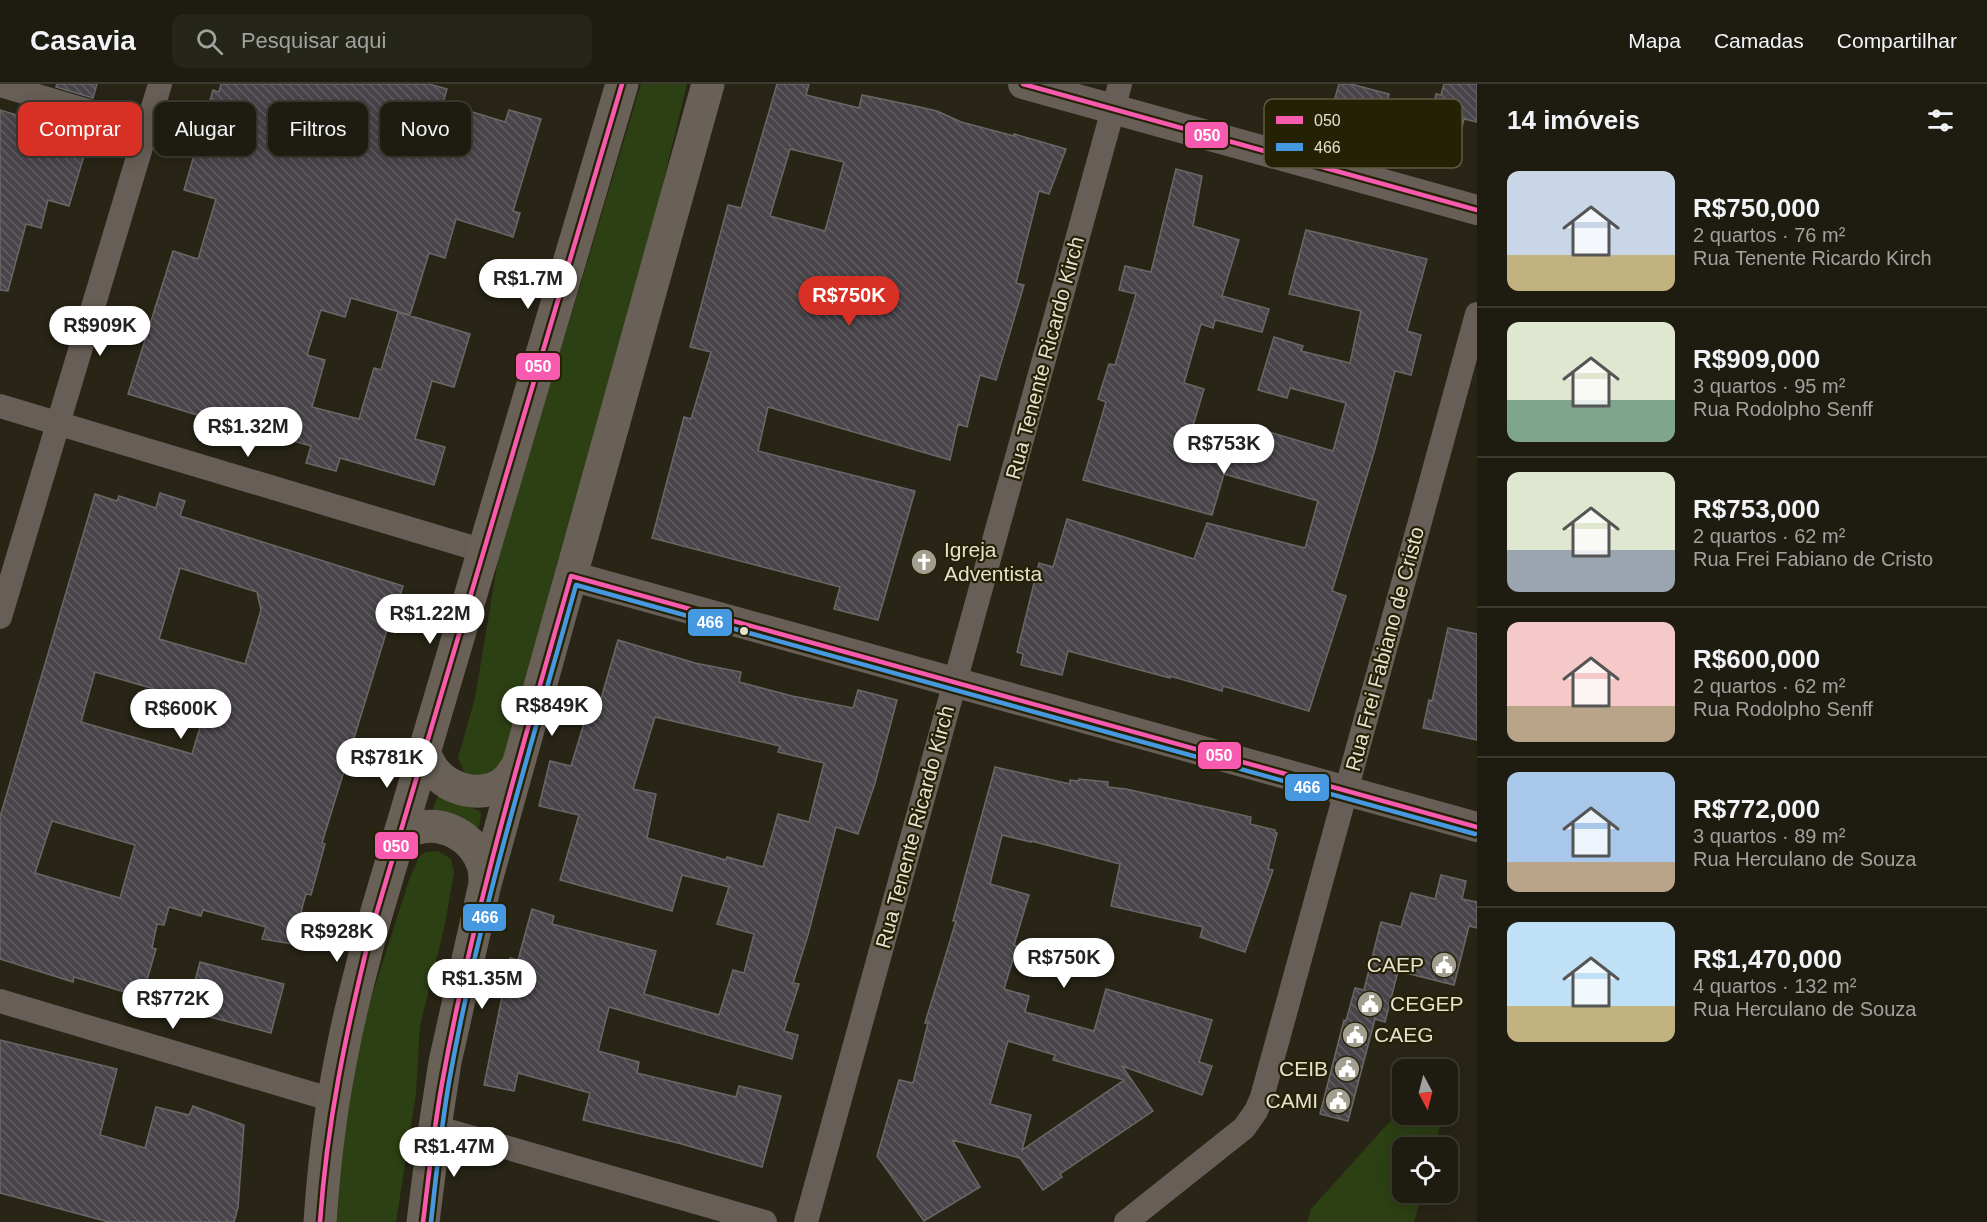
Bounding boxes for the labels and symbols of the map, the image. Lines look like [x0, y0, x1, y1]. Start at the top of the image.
legend [1264, 99, 1462, 168]
text: 050 [1314, 112, 1341, 129]
line badge: 050 [1184, 121, 1229, 149]
text: 050 [1194, 127, 1220, 144]
text: 466 [1314, 139, 1341, 156]
street label: Rua Tenente Ricardo Kirch [1001, 234, 1088, 482]
pin: R$1.7M [479, 259, 577, 310]
pin: R$750K [800, 276, 898, 327]
pin: R$909K [51, 306, 149, 357]
line badge: 050 [515, 352, 561, 381]
text: 050 [525, 358, 551, 375]
pin: R$1.32M [193, 407, 303, 458]
pin: R$753K [1175, 424, 1273, 475]
street label: Rua Frei Fabiano de Cristo [1341, 524, 1428, 774]
place label: Igreja Adventista [944, 538, 1042, 585]
church icon: Igreja Adventista [909, 547, 939, 577]
pin: R$1.22M [375, 594, 485, 645]
line badge: 466 [687, 608, 733, 637]
text: 466 [697, 614, 723, 631]
unlabelled marker [738, 625, 750, 637]
pin: R$849K [503, 686, 601, 737]
pin: R$600K [132, 689, 230, 740]
street label: Rua Tenente Ricardo Kirch [871, 703, 958, 951]
pin: R$781K [338, 738, 436, 789]
line badge: 050 [1197, 741, 1242, 770]
text: 050 [1206, 747, 1232, 764]
line badge: 466 [1284, 773, 1330, 802]
text: 466 [1294, 779, 1320, 796]
line badge: 050 [374, 831, 419, 860]
text: 050 [383, 838, 409, 855]
line badge: 466 [462, 903, 507, 932]
text: 466 [472, 909, 498, 926]
pin: R$928K [288, 912, 386, 963]
pin: R$750K [1015, 938, 1113, 989]
public building icon: CAEP [1429, 950, 1459, 980]
place label: CAEP [1367, 953, 1424, 976]
pin: R$1.35M [427, 959, 537, 1010]
pin: R$772K [124, 979, 222, 1030]
public building icon: CEGEP [1355, 989, 1385, 1019]
place label: CEGEP [1390, 992, 1464, 1015]
public building icon: CAEG [1340, 1020, 1370, 1050]
place label: CAEG [1374, 1023, 1434, 1046]
public building icon: CEIB [1332, 1054, 1362, 1084]
place label: CEIB [1279, 1057, 1328, 1080]
north arrow [1392, 1059, 1458, 1125]
public building icon: CAMI [1323, 1086, 1353, 1116]
place label: CAMI [1266, 1089, 1318, 1112]
pin: R$1.47M [399, 1127, 509, 1178]

